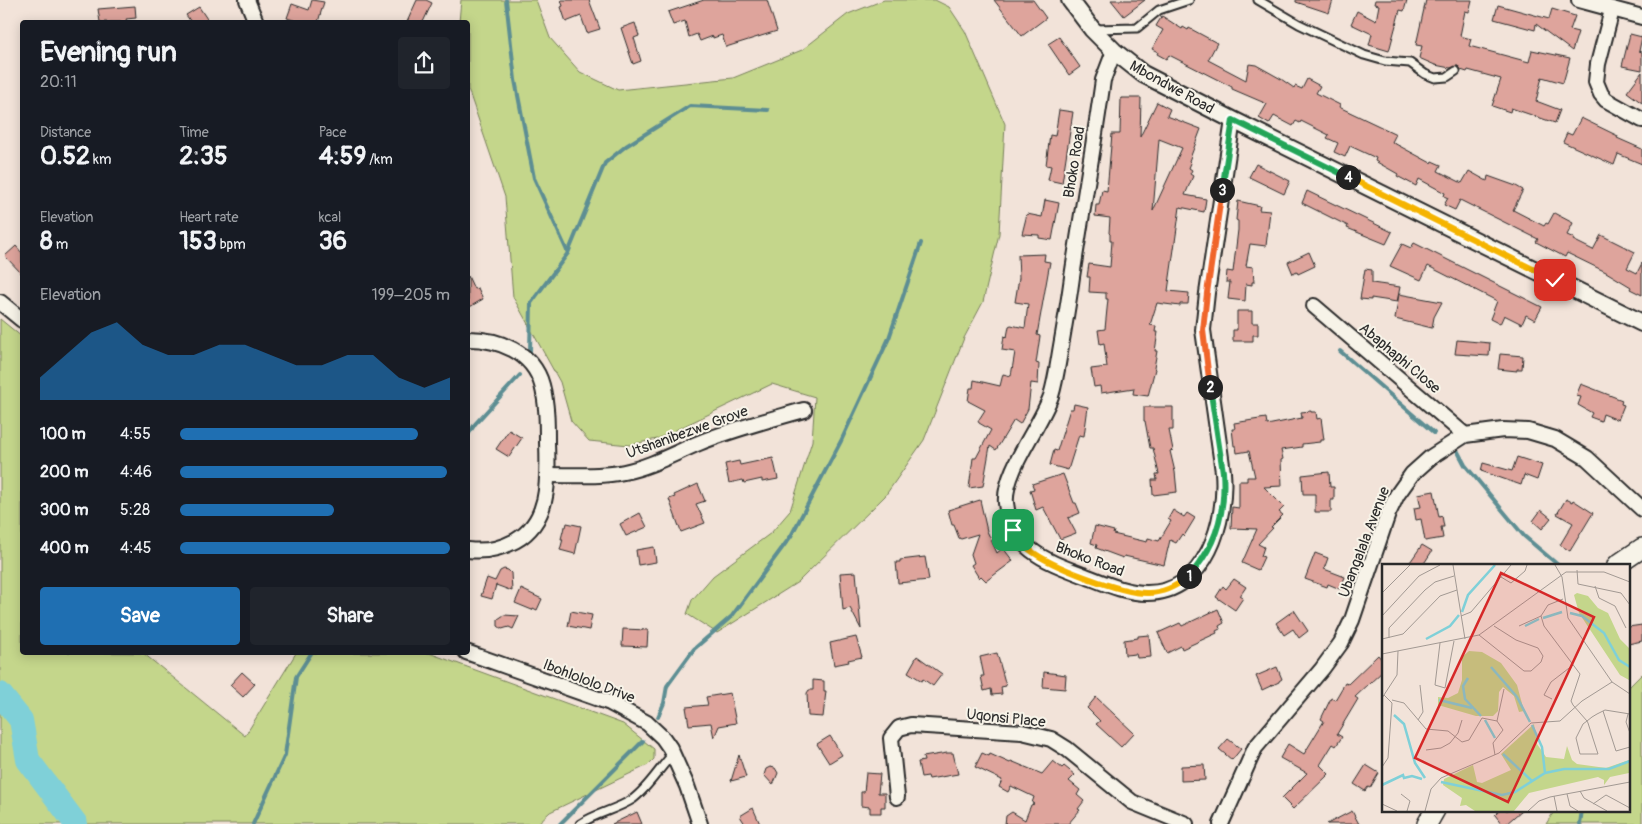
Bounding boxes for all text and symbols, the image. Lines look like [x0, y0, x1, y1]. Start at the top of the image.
text: Evening run [40, 35, 177, 70]
button: share [398, 37, 450, 89]
street label: Mbondwe Road [1126, 56, 1217, 118]
text: 20:11 [40, 72, 77, 92]
text: Distance [40, 124, 91, 141]
text: Time [179, 124, 209, 141]
text: Pace [319, 124, 346, 141]
street label: Bhoko Road [1059, 125, 1090, 199]
text: 0.52 [40, 141, 90, 172]
text: 2:35 [179, 141, 227, 172]
text: 4:59 [319, 141, 366, 172]
text: km [90, 151, 111, 168]
text: /km [366, 151, 393, 168]
pin: 4 [1336, 164, 1360, 190]
text: 4 [1344, 169, 1353, 186]
pin: 3 [1210, 178, 1234, 202]
text: 3 [1219, 182, 1226, 199]
text: Elevation [40, 209, 93, 226]
text: Heart rate [179, 209, 238, 226]
text: kcal [319, 209, 341, 226]
text: 8 [40, 226, 53, 257]
text: 153 [179, 226, 217, 257]
text: 36 [319, 226, 347, 257]
text: m [53, 236, 68, 253]
text: bpm [217, 236, 246, 253]
pin [1534, 259, 1576, 301]
icon: check [1541, 266, 1569, 294]
text: Elevation [40, 285, 101, 305]
text: 199–205 m [372, 285, 450, 305]
street label: Abaphaphi Close [1355, 319, 1445, 398]
pin: 2 [1198, 374, 1222, 400]
text: 2 [1207, 379, 1214, 396]
street label: Utshanibezwe Grove [624, 401, 751, 463]
text: 100 m [40, 424, 86, 444]
text: 4:55 [120, 424, 151, 444]
text: 200 m [40, 462, 88, 482]
text: 4:46 [120, 462, 152, 482]
street label: Ubangalala Avenue [1335, 483, 1395, 600]
text: 300 m [40, 500, 88, 520]
text: 5:28 [120, 500, 150, 520]
pin [992, 509, 1034, 551]
icon: arrive [999, 516, 1027, 544]
text: 400 m [40, 538, 89, 558]
text: 4:45 [120, 538, 152, 558]
street label: Bhoko Road [1053, 538, 1127, 581]
pin: 1 [1176, 564, 1202, 588]
inset map [1382, 564, 1630, 812]
text: 1 [1187, 568, 1192, 585]
button: Save [40, 587, 240, 645]
button: Share [250, 587, 450, 645]
street label: Ibohlololo Drive [540, 655, 638, 708]
street label: Uqonsi Place [965, 705, 1047, 732]

